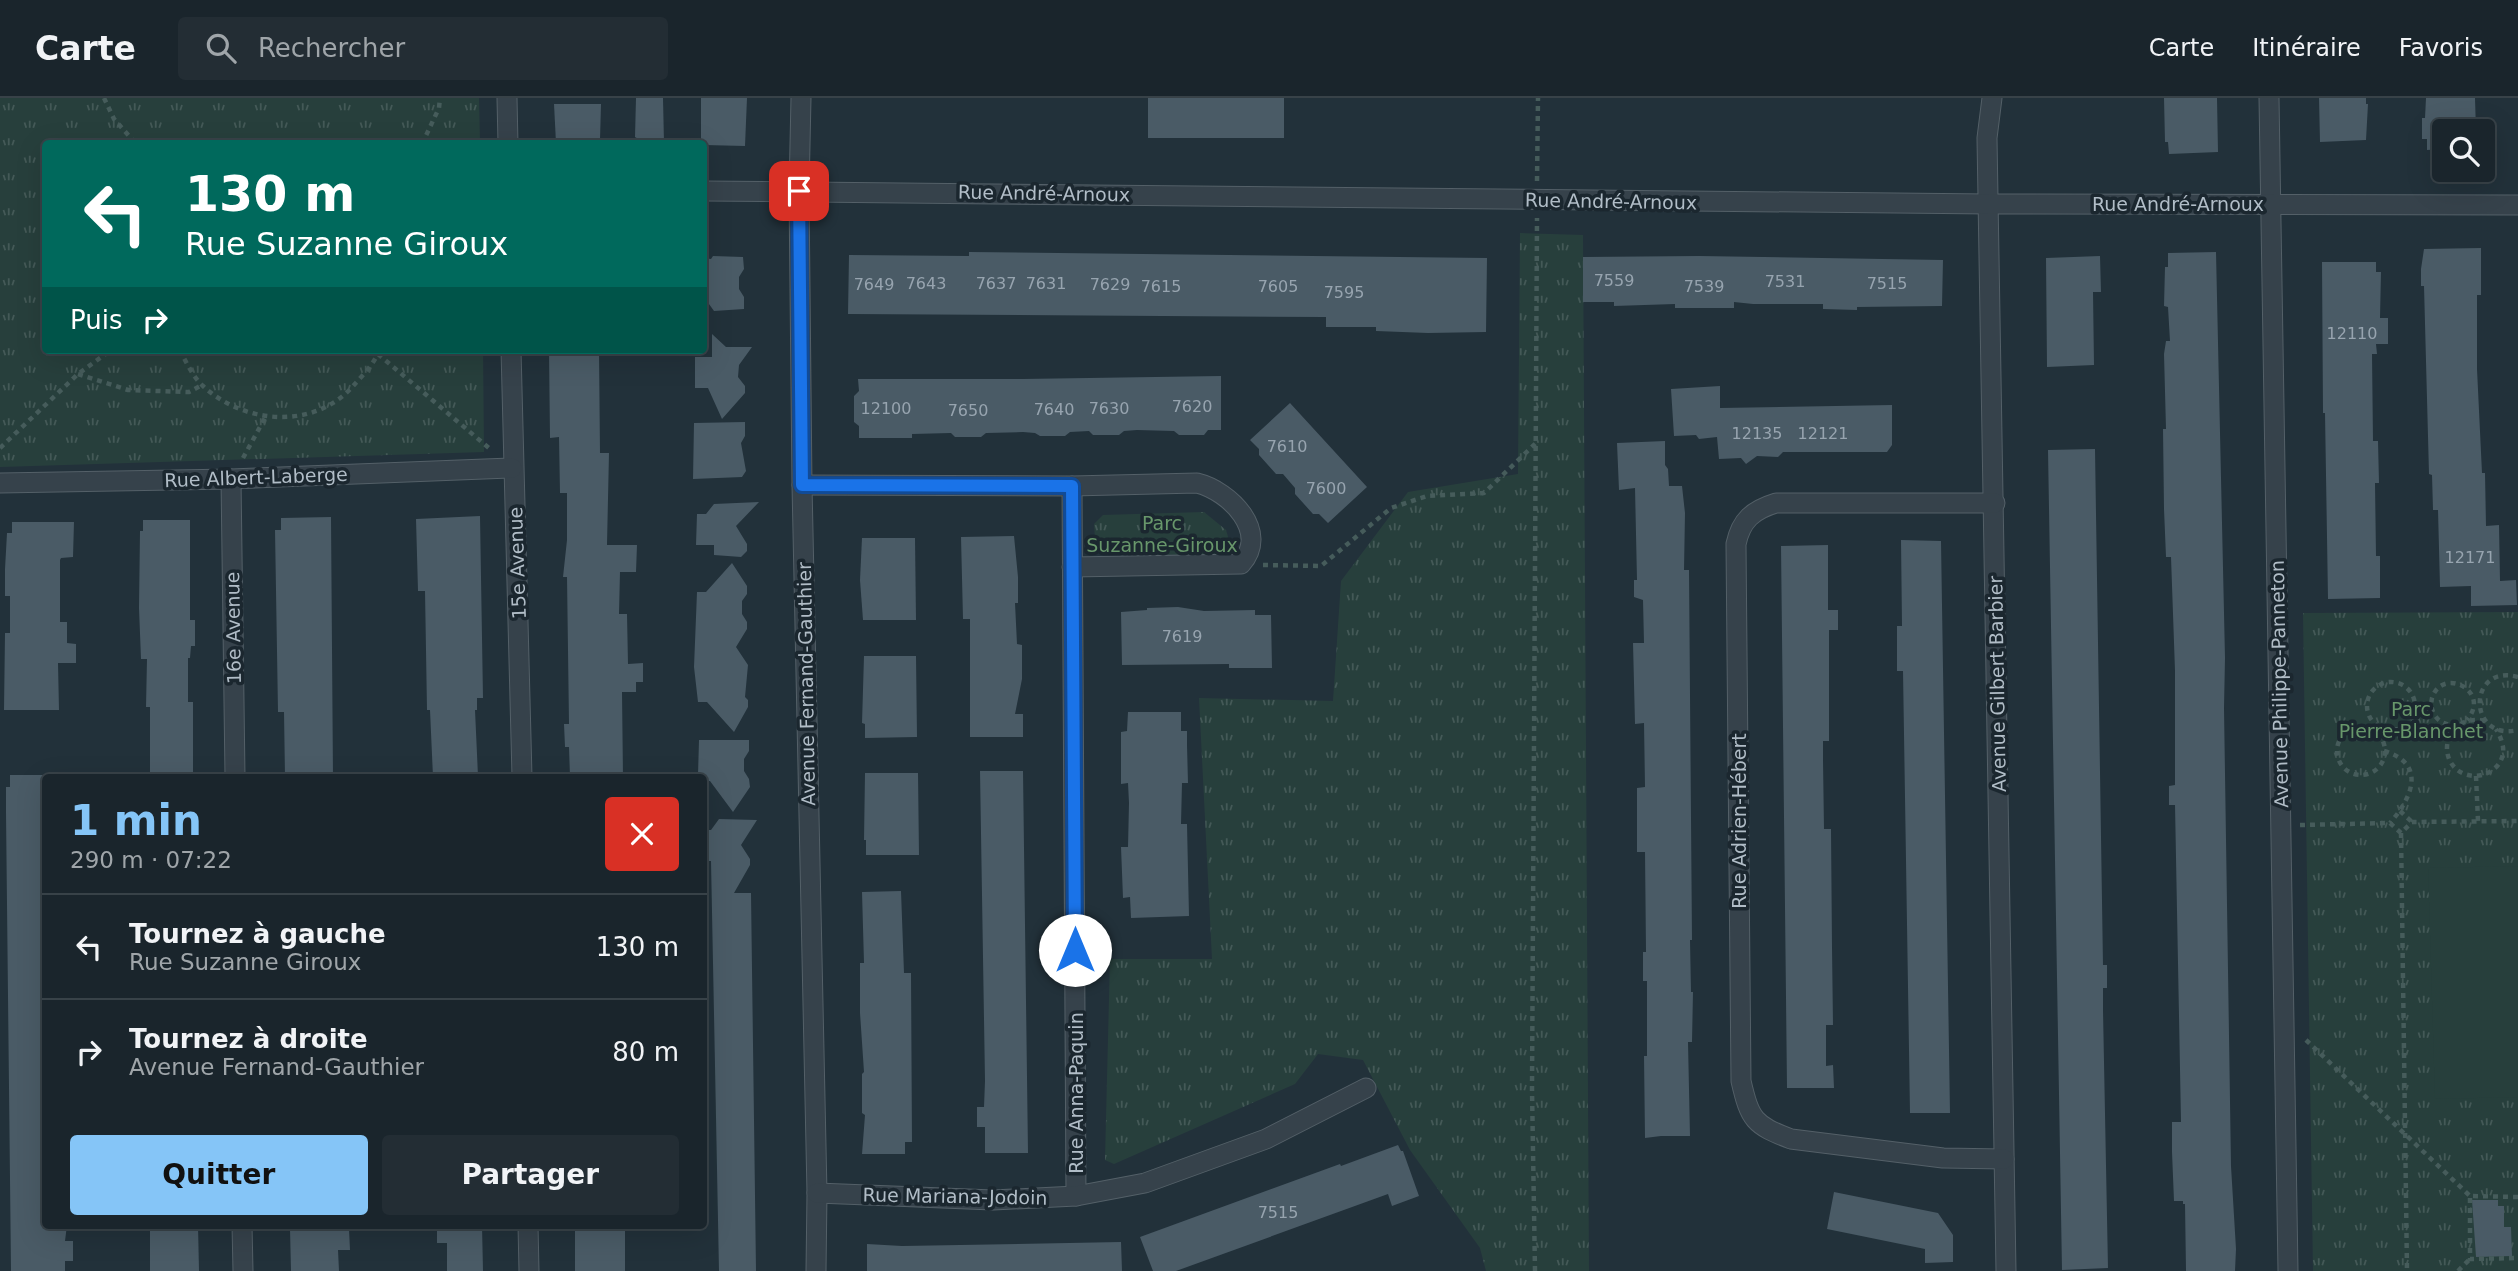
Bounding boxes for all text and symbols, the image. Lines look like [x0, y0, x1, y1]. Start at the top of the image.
search box [178, 17, 668, 80]
text: Carte [35, 29, 136, 68]
icon: search [202, 29, 240, 67]
text: Rechercher [258, 33, 405, 63]
text: Carte [2149, 34, 2214, 62]
text: Itinéraire [2252, 34, 2361, 62]
text: Favoris [2399, 34, 2483, 62]
map controls [2432, 119, 2495, 182]
button: search [2432, 119, 2495, 182]
pin [769, 161, 829, 221]
text: 130 m [185, 166, 355, 223]
icon: left [70, 168, 161, 259]
icon: arrive [780, 172, 818, 210]
street label: Rue André-Arnoux [958, 180, 1130, 206]
street label: Rue André-Arnoux [1525, 188, 1697, 214]
street label: Rue André-Arnoux [2092, 193, 2264, 215]
text: Rue Suzanne Giroux [185, 225, 508, 263]
house number: 7559 [1594, 271, 1634, 290]
house number: 7531 [1765, 272, 1805, 291]
house number: 7643 [906, 274, 946, 293]
house number: 7637 [976, 274, 1016, 293]
house number: 7631 [1026, 274, 1066, 293]
house number: 7515 [1867, 274, 1907, 293]
house number: 7649 [854, 275, 894, 294]
house number: 7629 [1090, 275, 1130, 294]
house number: 7615 [1141, 277, 1181, 296]
house number: 7605 [1258, 277, 1298, 296]
house number: 7539 [1684, 277, 1724, 296]
house number: 7595 [1324, 283, 1364, 302]
icon: right [136, 301, 174, 339]
text: Puis [70, 305, 122, 335]
house number: 12110 [2327, 324, 2377, 343]
house number: 7620 [1172, 397, 1212, 416]
house number: 12100 [861, 399, 911, 418]
house number: 7630 [1089, 399, 1129, 418]
house number: 7640 [1034, 400, 1074, 419]
house number: 7650 [948, 401, 988, 420]
house number: 12135 [1732, 424, 1782, 443]
house number: 12121 [1798, 424, 1848, 443]
house number: 7610 [1267, 437, 1307, 456]
street label: Rue Albert-Laberge [164, 463, 348, 491]
house number: 7600 [1306, 479, 1346, 498]
street label: 15e Avenue [504, 506, 530, 620]
park label: Parc Suzanne-Giroux [1086, 512, 1238, 556]
house number: 12171 [2445, 548, 2495, 567]
street label: Avenue Philippe-Panneton [2266, 560, 2292, 808]
street label: Avenue Fernand-Gauthier [793, 562, 819, 806]
street label: 16e Avenue [221, 572, 245, 684]
street label: Avenue Gilbert Barbier [1984, 575, 2010, 792]
house number: 7619 [1162, 627, 1202, 646]
park label: Parc Pierre-Blanchet [2339, 698, 2483, 742]
street label: Rue Adrien-Hébert [1728, 733, 1750, 909]
text: 1 min [70, 796, 202, 845]
button: close [605, 797, 679, 871]
text: 290 m · 07:22 [70, 847, 232, 873]
position arrow [1038, 913, 1112, 987]
text: Tournez à gauche [129, 919, 386, 949]
icon: left [70, 928, 108, 966]
text: 130 m [596, 932, 679, 962]
text: Rue Suzanne Giroux [129, 949, 361, 975]
street label: Rue Anna-Paquin [1065, 1012, 1087, 1174]
text: Tournez à droite [129, 1024, 368, 1054]
icon: right [70, 1033, 108, 1071]
text: 80 m [612, 1037, 679, 1067]
text: Avenue Fernand-Gauthier [129, 1054, 424, 1080]
button: Quitter [70, 1135, 368, 1215]
button: Partager [382, 1135, 679, 1215]
street label: Rue Mariana-Jodoin [862, 1183, 1048, 1209]
house number: 7515 [1258, 1203, 1298, 1222]

